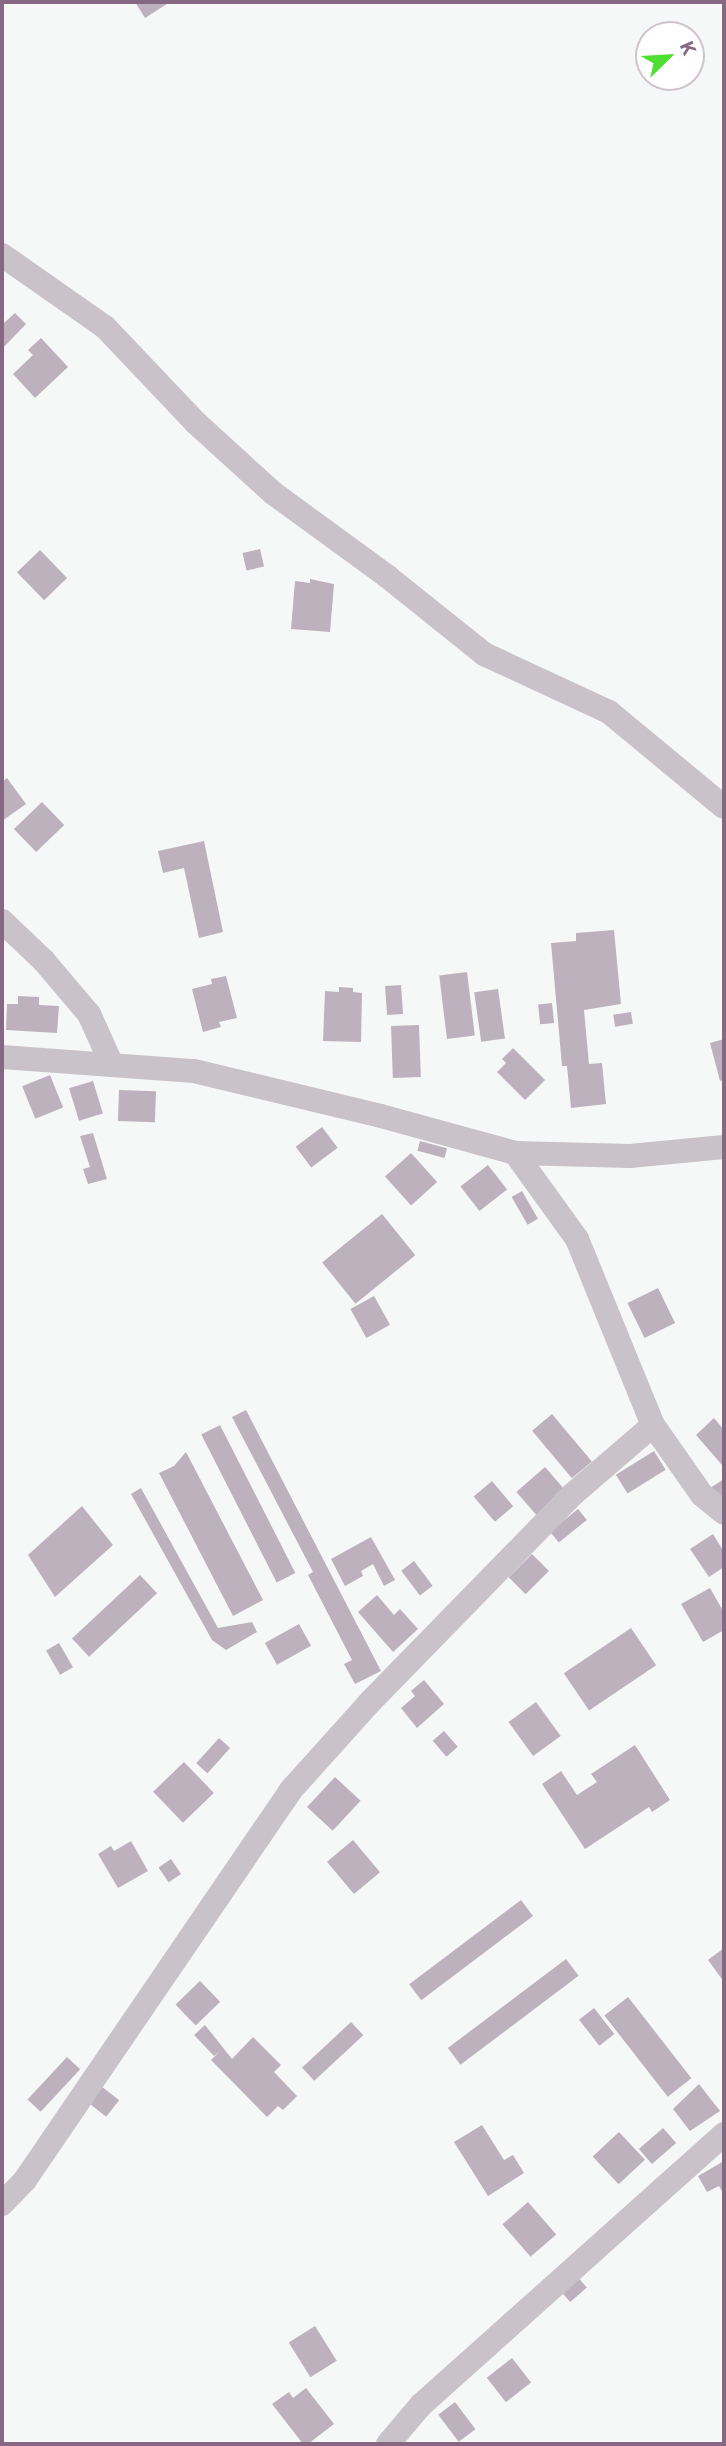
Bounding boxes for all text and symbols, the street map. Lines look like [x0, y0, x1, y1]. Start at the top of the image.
north arrow [635, 21, 705, 91]
text: K [675, 38, 701, 58]

